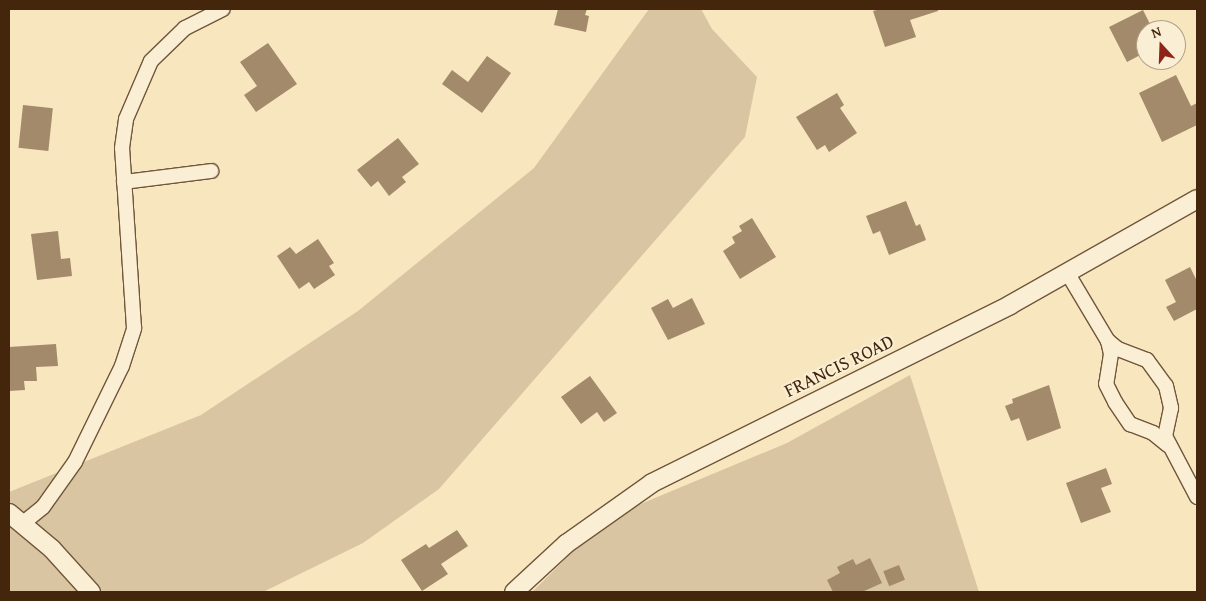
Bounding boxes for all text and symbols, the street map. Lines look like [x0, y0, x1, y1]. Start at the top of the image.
north arrow [1136, 20, 1186, 70]
text: N [1148, 21, 1164, 43]
street label: FRANCIS ROAD [781, 330, 897, 402]

